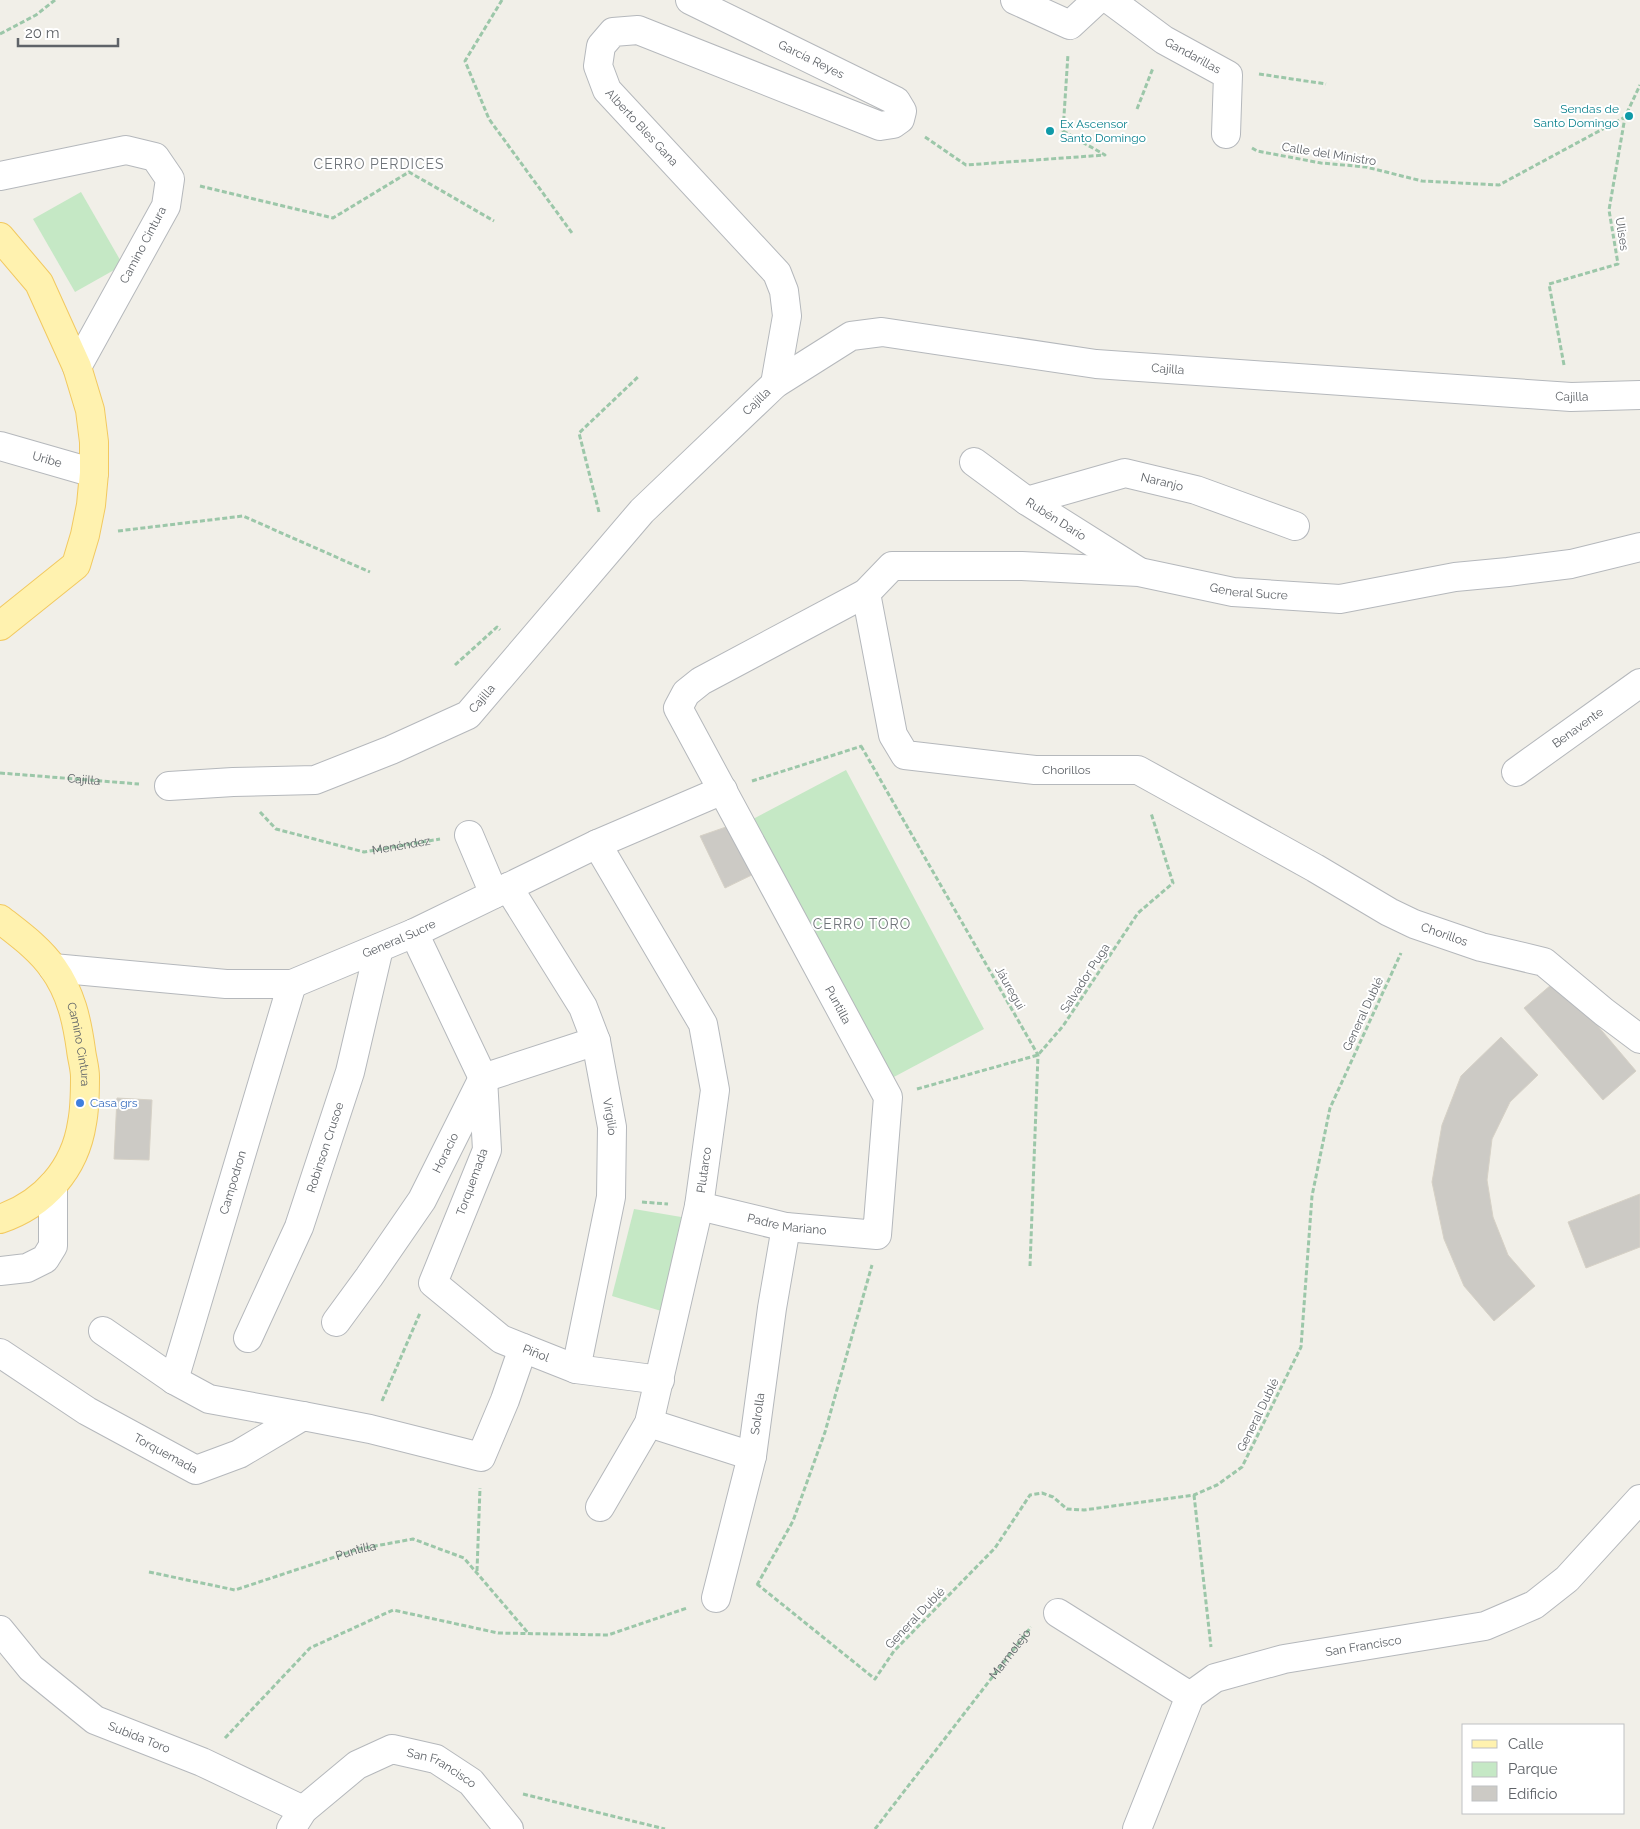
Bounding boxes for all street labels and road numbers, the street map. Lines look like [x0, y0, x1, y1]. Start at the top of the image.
street label: Gandarillas [1162, 35, 1223, 77]
street label: García Reyes [776, 37, 847, 82]
street label: Alberto Bles Gana [603, 86, 681, 169]
street label: Calle del Ministro [1281, 140, 1377, 168]
street label: Camino Cintura [117, 204, 169, 286]
street label: Ulises [1612, 216, 1632, 252]
street label: Cajilla [1151, 361, 1185, 377]
street label: Cajilla [740, 385, 773, 418]
street label: Cajilla [1555, 389, 1589, 404]
street label: Uribe [31, 449, 64, 470]
street label: Naranjo [1139, 470, 1185, 494]
street label: Rubén Darío [1023, 495, 1089, 543]
street label: General Sucre [1209, 580, 1288, 603]
street label: Cajilla [466, 681, 498, 716]
street label: Benavente [1549, 705, 1606, 751]
street label: Chorillos [1042, 763, 1091, 777]
street label: Cajilla [67, 771, 101, 788]
street label: Menéndez [371, 834, 431, 858]
street label: General Sucre [360, 917, 438, 961]
street label: Chorillos [1419, 920, 1470, 949]
street label: Salvador Puga [1057, 941, 1113, 1015]
street label: Jáuregui [992, 964, 1028, 1012]
street label: General Dublé [1340, 975, 1386, 1053]
street label: Puntilla [822, 984, 854, 1026]
street label: Camino Cintura [64, 1000, 92, 1086]
street label: Virgilio [600, 1097, 619, 1136]
street label: Robinson Crusoe [304, 1100, 347, 1194]
street label: Horacio [430, 1130, 461, 1175]
street label: Plutarco [694, 1146, 714, 1194]
street label: Torquemada [453, 1147, 491, 1217]
street label: Campodron [217, 1149, 249, 1216]
street label: Padre Mariano [746, 1211, 827, 1238]
street label: Piñol [521, 1342, 552, 1365]
street label: General Dublé [1234, 1376, 1282, 1454]
street label: Solrolla [748, 1392, 767, 1436]
street label: Torquemada [131, 1431, 200, 1476]
street label: Puntilla [334, 1539, 377, 1563]
street label: General Dublé [882, 1584, 948, 1652]
street label: Marmolejo [986, 1626, 1034, 1682]
street label: San Francisco [1324, 1633, 1402, 1659]
street label: Subida Toro [106, 1719, 172, 1756]
street label: San Francisco [405, 1746, 480, 1790]

